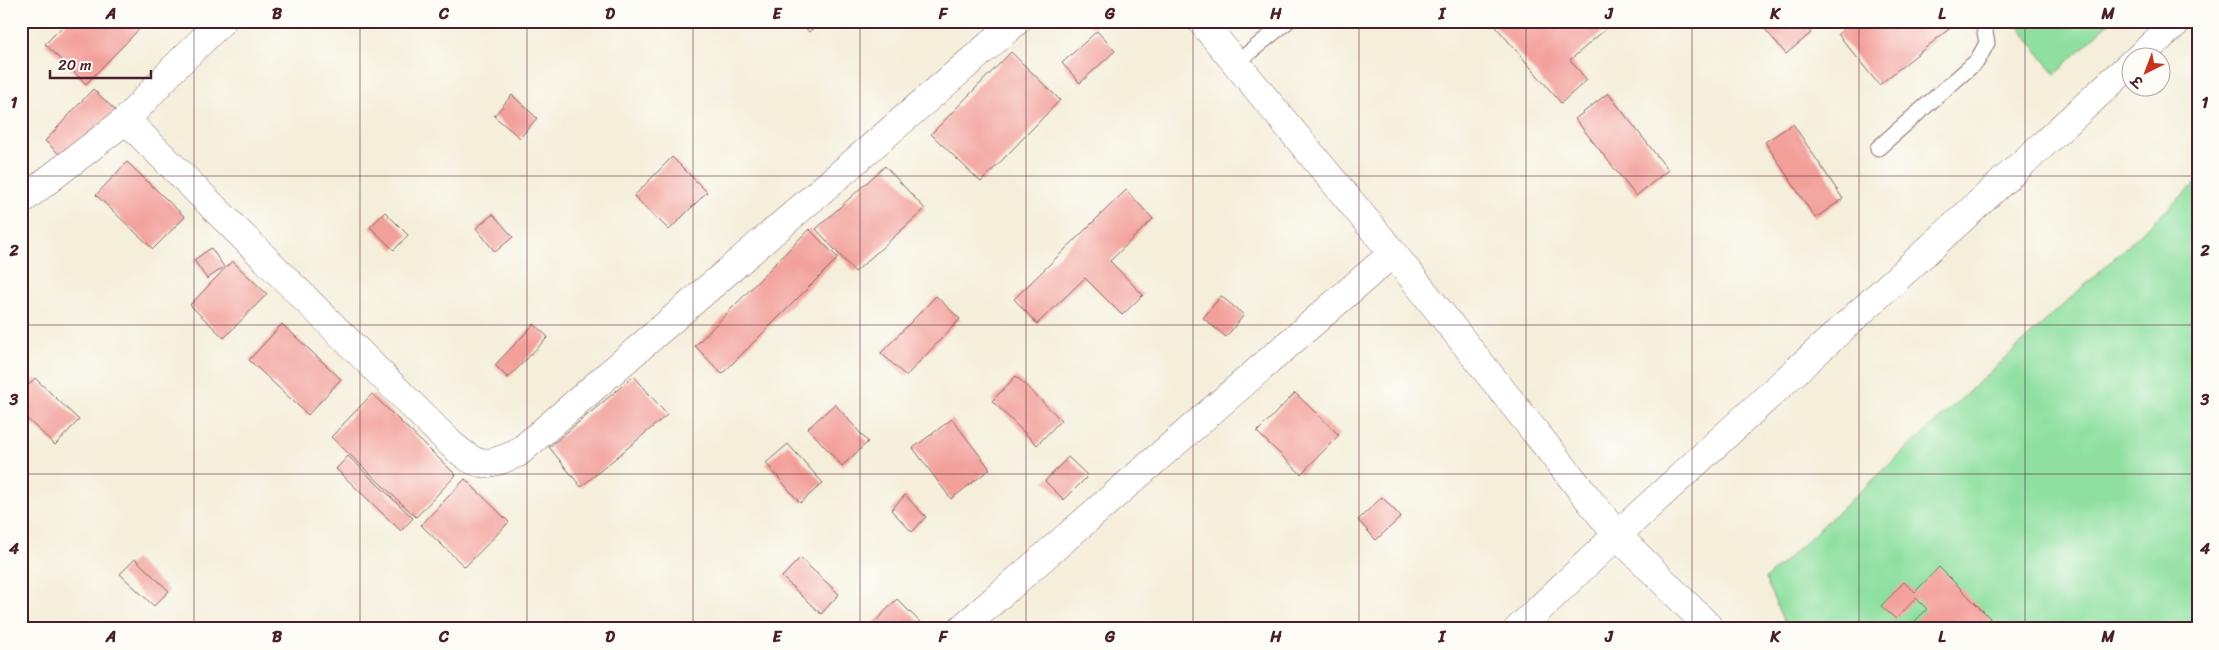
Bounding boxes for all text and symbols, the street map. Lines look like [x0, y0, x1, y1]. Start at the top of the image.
text: A [105, 0, 116, 28]
text: B [272, 0, 283, 28]
text: C [438, 0, 450, 28]
text: D [605, 0, 615, 28]
text: E [773, 0, 783, 28]
text: F [938, 0, 949, 28]
text: G [1104, 0, 1116, 28]
text: H [1269, 0, 1282, 28]
text: I [1438, 0, 1447, 28]
text: J [1604, 0, 1614, 28]
text: K [1769, 0, 1781, 28]
text: L [1938, 0, 1946, 28]
text: M [2100, 0, 2115, 28]
scale bar [50, 48, 151, 80]
north arrow [2122, 48, 2172, 98]
text: 20 m [58, 52, 92, 78]
text: उ [2125, 68, 2151, 95]
text: 1 [11, 88, 18, 117]
text: 1 [2202, 88, 2209, 117]
text: 2 [8, 236, 19, 265]
text: 2 [2199, 236, 2210, 265]
text: 3 [9, 385, 19, 414]
text: 3 [2200, 385, 2210, 414]
text: 4 [8, 534, 19, 563]
text: 4 [2199, 534, 2210, 563]
text: A [105, 622, 116, 650]
text: B [272, 622, 283, 650]
text: C [438, 622, 450, 650]
text: D [605, 622, 615, 650]
text: E [773, 622, 783, 650]
text: F [938, 622, 949, 650]
text: G [1104, 622, 1116, 650]
text: H [1269, 622, 1282, 650]
text: I [1438, 622, 1447, 650]
text: J [1604, 622, 1614, 650]
text: K [1769, 622, 1781, 650]
text: L [1938, 622, 1946, 650]
text: M [2100, 622, 2115, 650]

